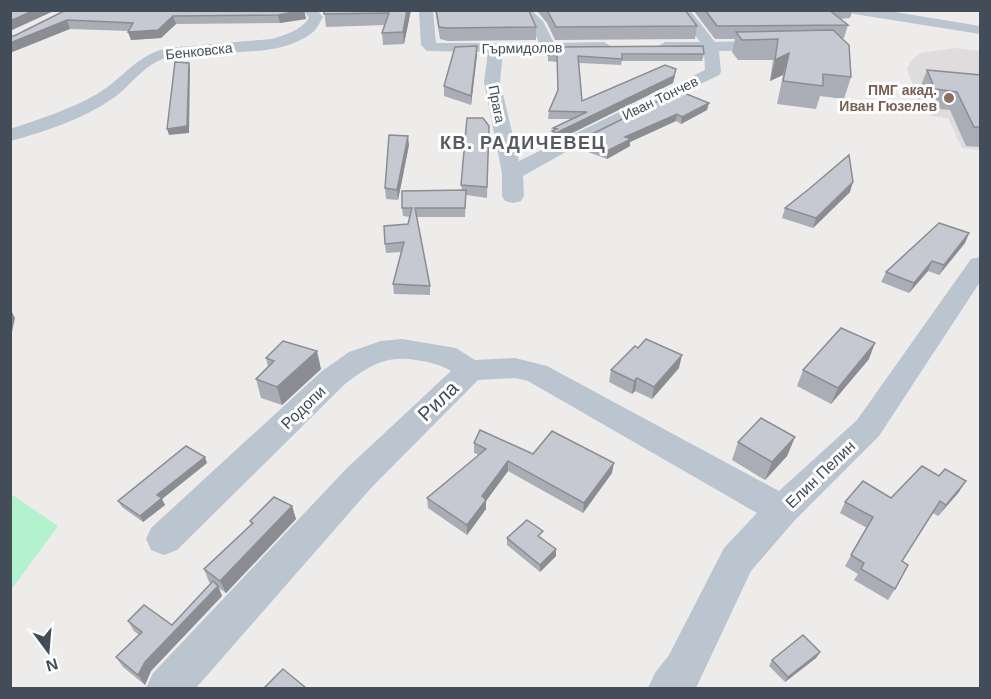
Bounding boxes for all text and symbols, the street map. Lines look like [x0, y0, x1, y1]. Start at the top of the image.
street label: Гърмидолов [481, 39, 563, 57]
street label: Бенковска [165, 40, 233, 62]
street label: Иван Тончев [620, 73, 700, 123]
place label: ПМГ акад. Иван Гюзелев [839, 82, 937, 114]
street label: Прага [485, 84, 509, 124]
marker: ПМГ акад. Иван Гюзелев [942, 91, 956, 105]
district label: КВ. РАДИЧЕВЕЦ [440, 133, 606, 153]
street label: Рила [413, 376, 463, 425]
street label: Родопи [278, 382, 329, 432]
street label: Елин Пелин [782, 437, 858, 511]
north arrow [18, 621, 78, 681]
text: N [44, 655, 60, 675]

